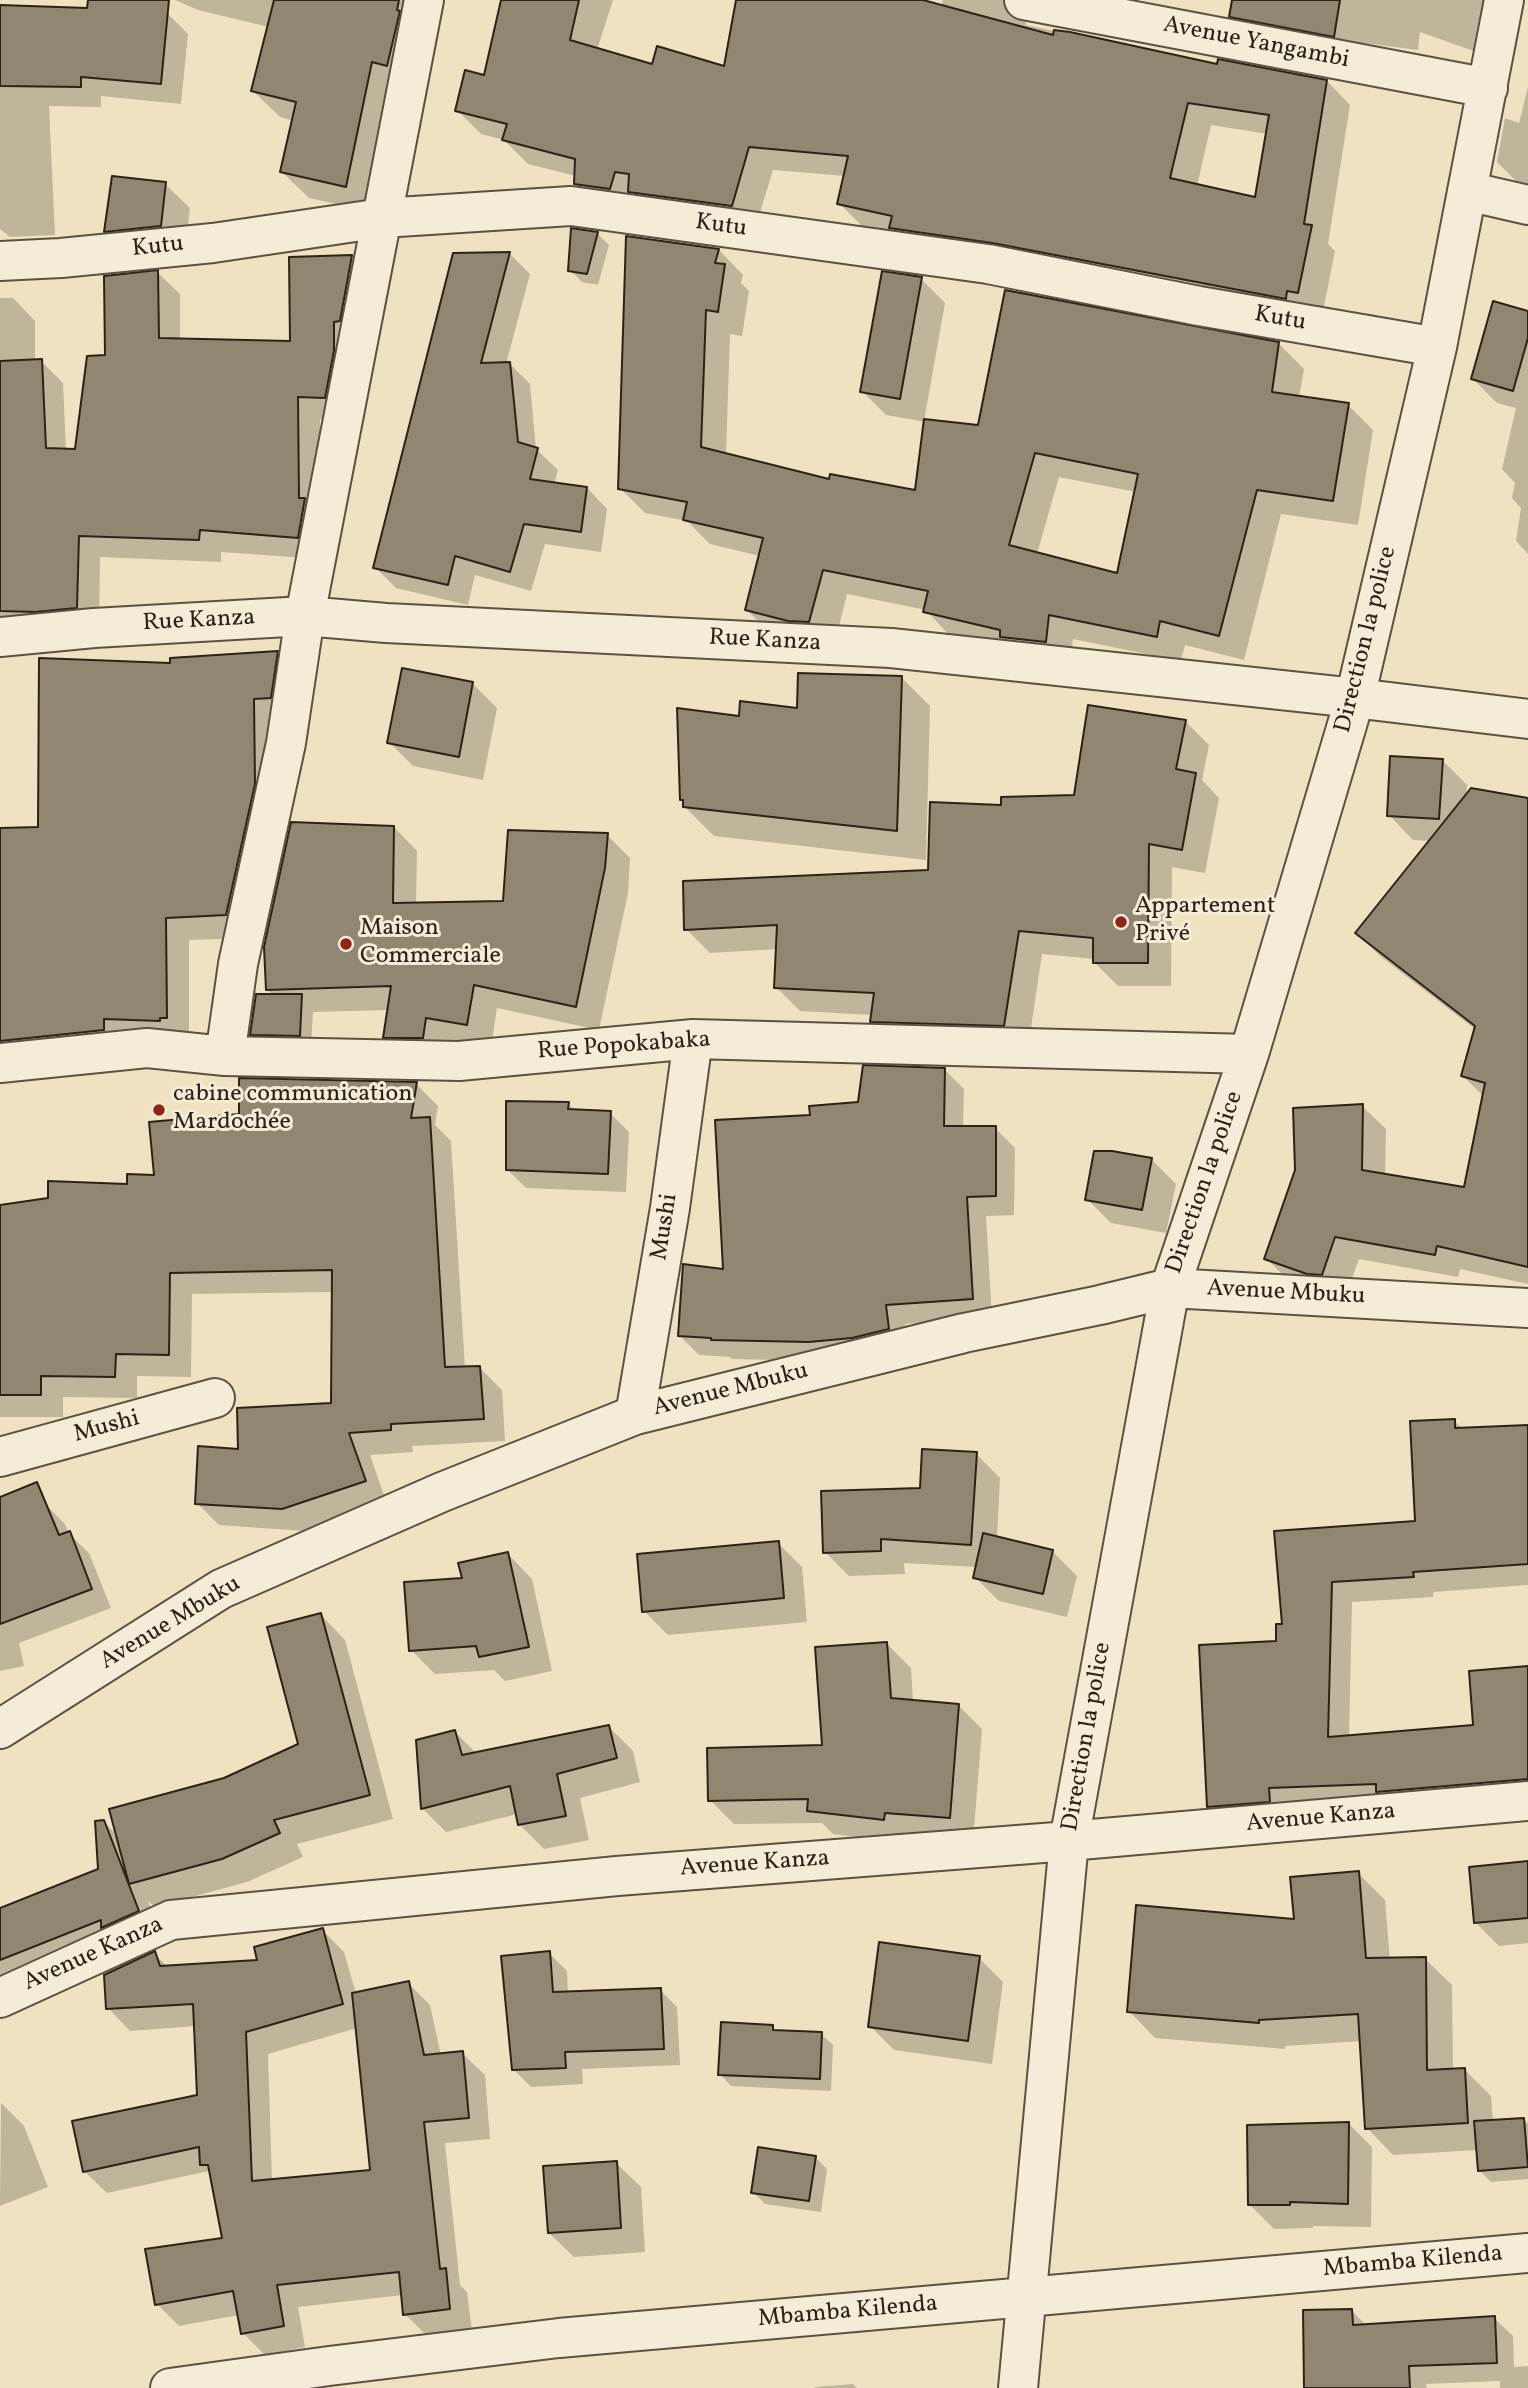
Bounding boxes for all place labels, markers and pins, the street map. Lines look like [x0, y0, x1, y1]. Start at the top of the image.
place label: Appartement Privé [1135, 894, 1275, 950]
marker: Appartement Privé [1113, 914, 1129, 930]
place label: Maison Commerciale [360, 916, 501, 972]
marker: Maison Commerciale [338, 936, 354, 952]
place label: cabine communication Mardochée [173, 1082, 413, 1138]
marker: cabine communication Mardochée [151, 1102, 167, 1118]

